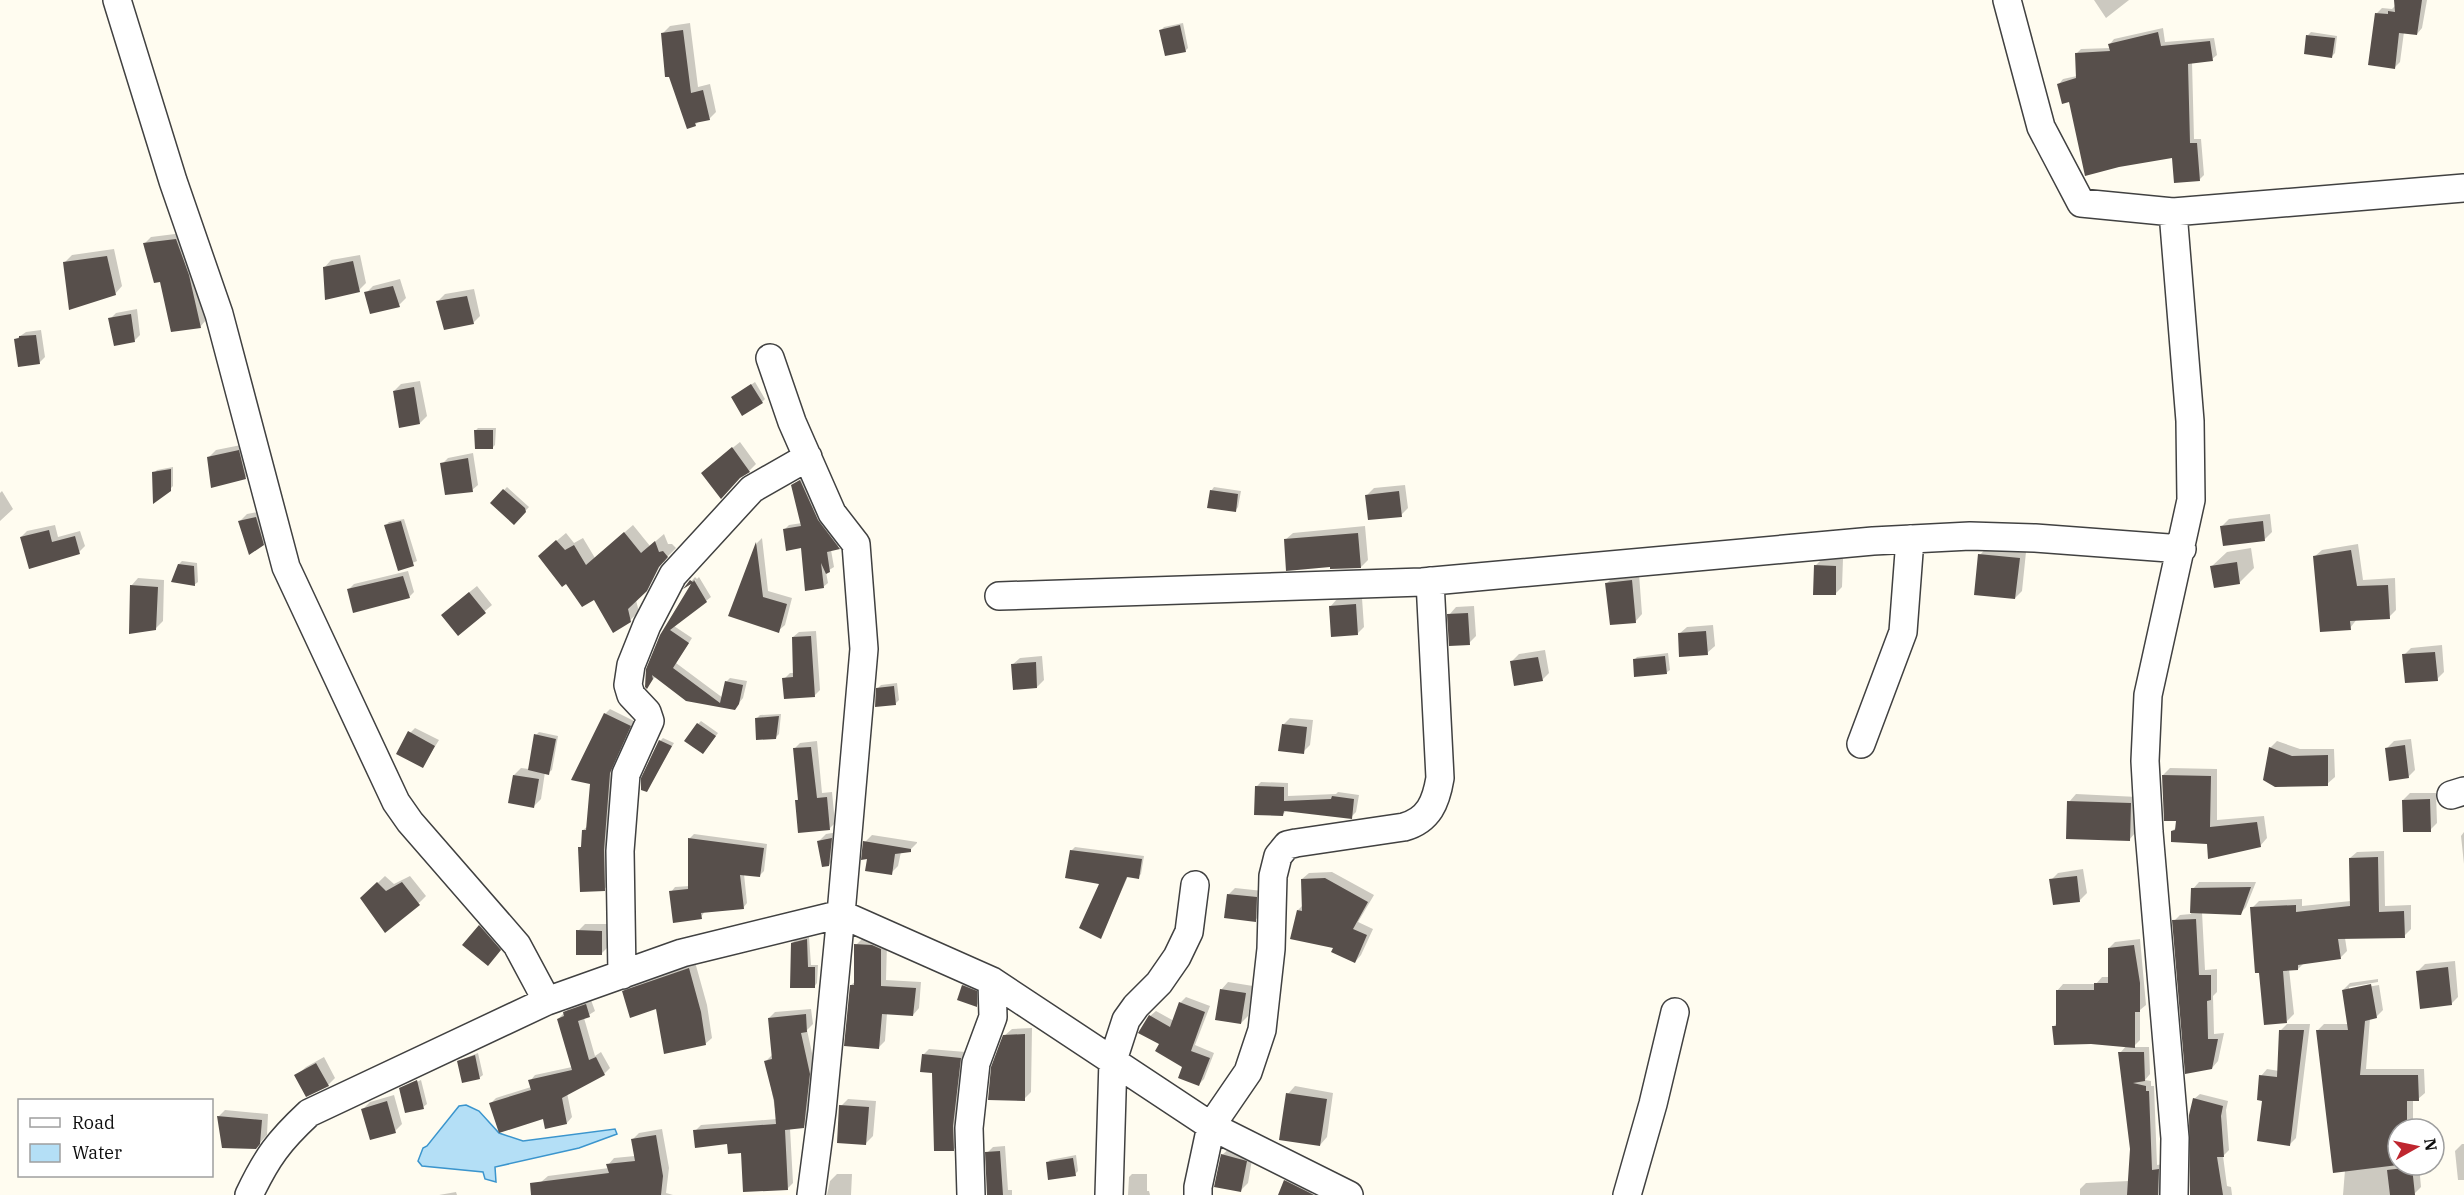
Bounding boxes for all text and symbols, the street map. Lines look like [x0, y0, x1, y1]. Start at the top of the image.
legend [18, 1099, 213, 1177]
text: Road [72, 1111, 115, 1134]
north arrow [2386, 1117, 2446, 1177]
text: N [2420, 1137, 2442, 1152]
text: Water [72, 1141, 122, 1164]

